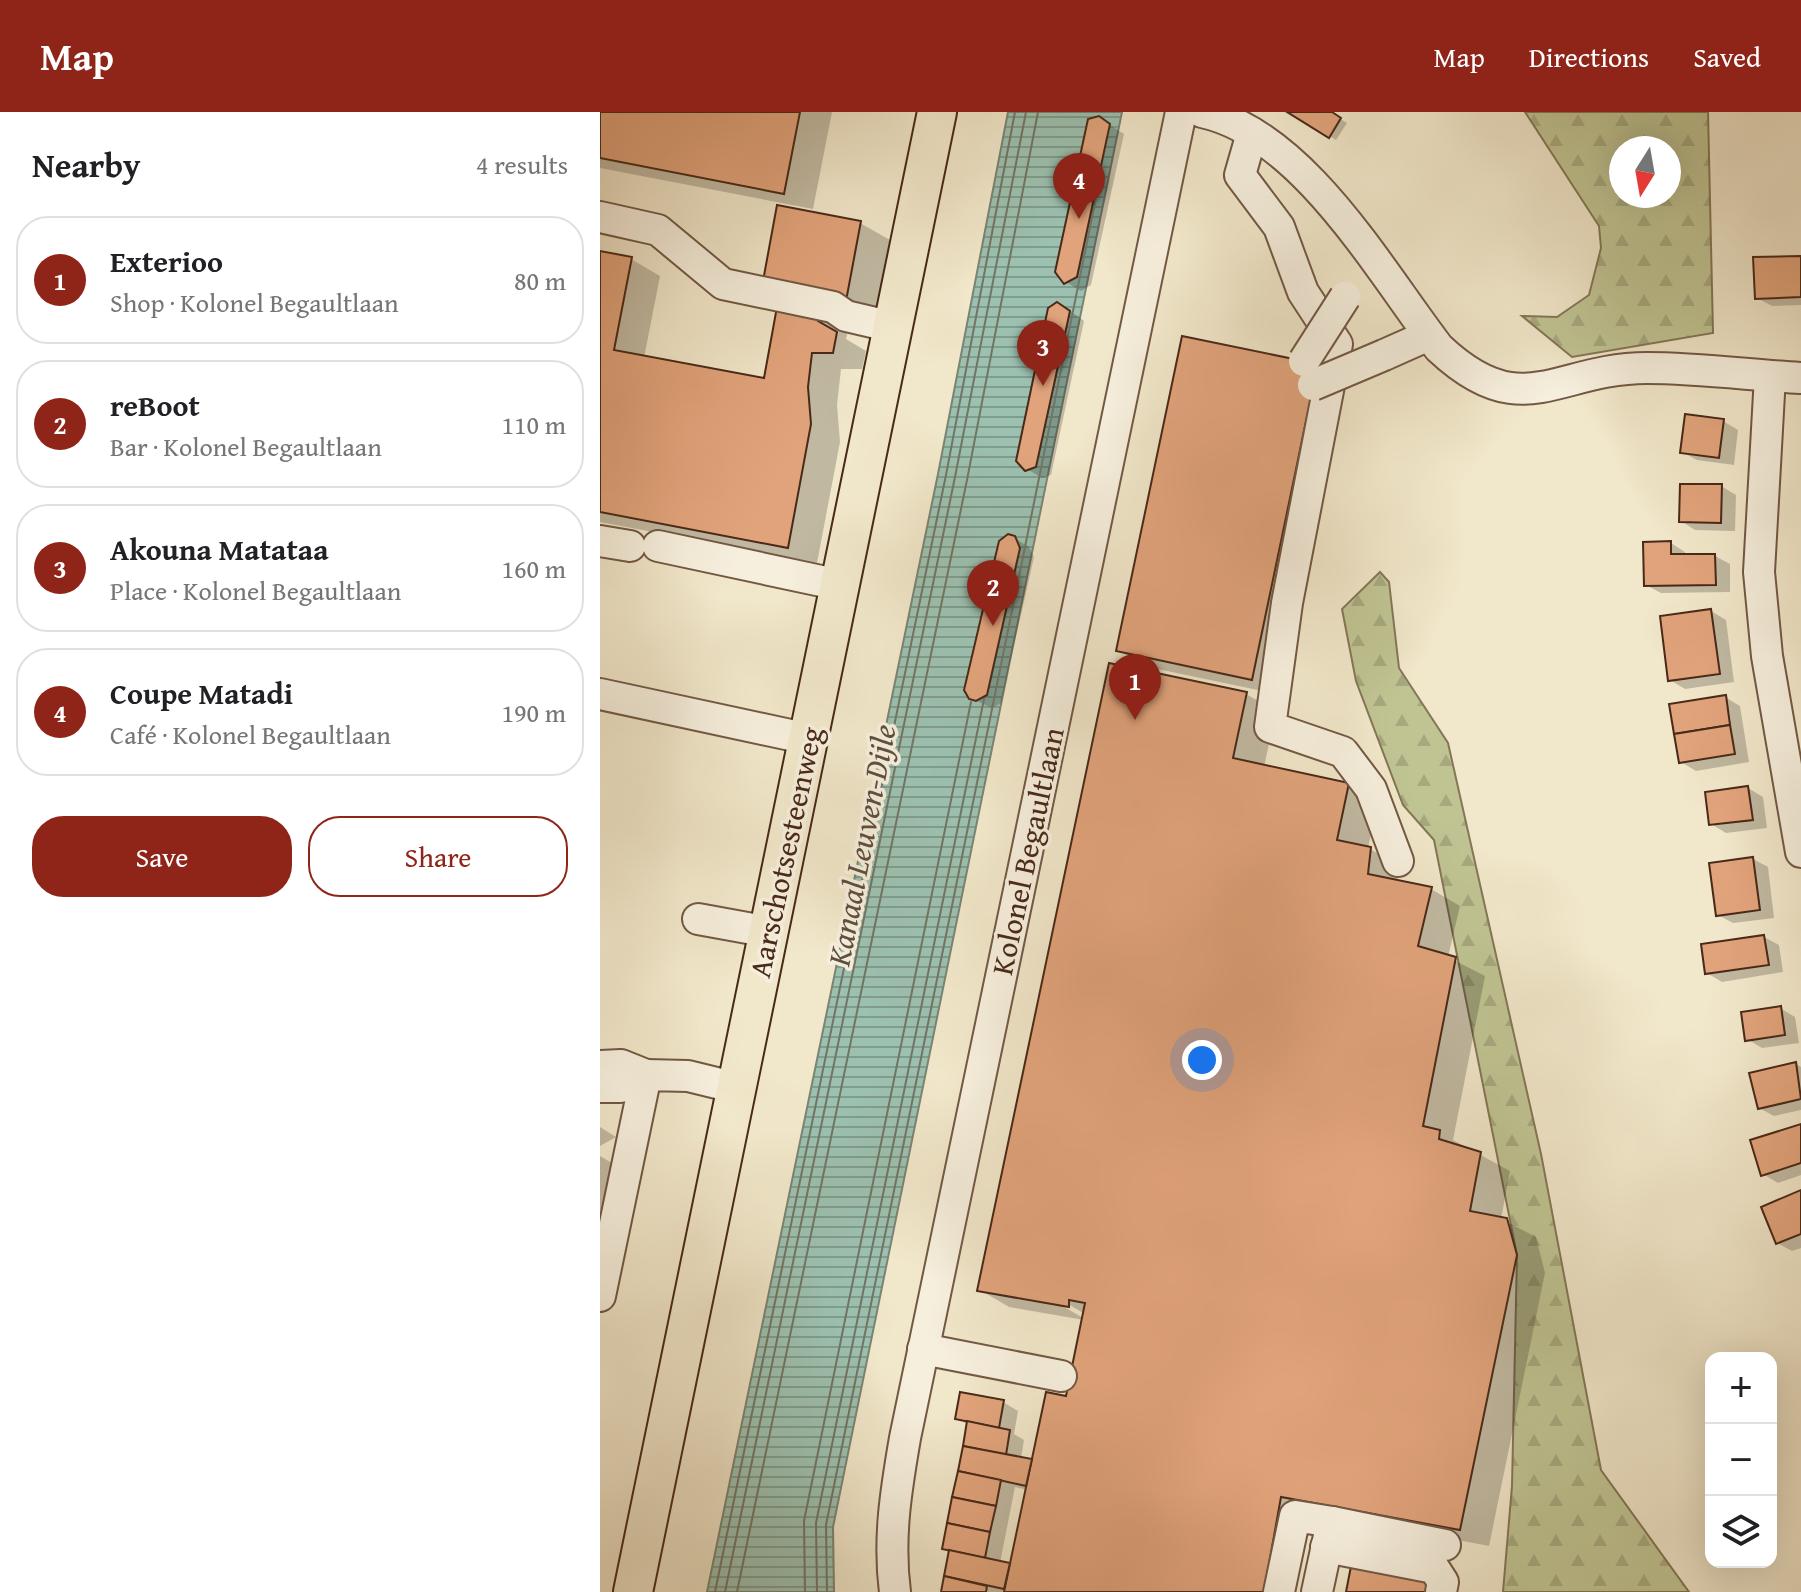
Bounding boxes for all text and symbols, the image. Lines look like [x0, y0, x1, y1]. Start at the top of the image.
text: Map [40, 28, 114, 84]
text: Map [1433, 36, 1485, 77]
text: Directions [1529, 36, 1649, 77]
text: Saved [1693, 36, 1761, 77]
north arrow [1609, 136, 1681, 208]
text: Nearby [32, 140, 141, 189]
text: 4 results [476, 145, 568, 184]
pin: 4 [1053, 153, 1105, 219]
text: Exterioo [110, 239, 223, 283]
text: 1 [53, 261, 67, 300]
text: 80 m [514, 261, 566, 300]
text: Shop · Kolonel Begaultlaan [110, 283, 399, 322]
pin: 3 [1017, 320, 1069, 386]
text: reBoot [110, 383, 200, 427]
text: 2 [53, 405, 67, 444]
text: 110 m [501, 405, 566, 444]
text: Bar · Kolonel Begaultlaan [110, 427, 382, 466]
text: Akouna Matataa [110, 527, 329, 571]
text: 3 [53, 549, 67, 588]
text: 160 m [501, 549, 566, 588]
pin: 2 [967, 560, 1019, 626]
text: Place · Kolonel Begaultlaan [110, 571, 401, 610]
pin: 1 [1109, 654, 1161, 720]
text: Coupe Matadi [110, 671, 293, 715]
text: 4 [53, 693, 67, 732]
text: 190 m [501, 693, 566, 732]
text: Café · Kolonel Begaultlaan [110, 715, 391, 754]
water label: Kanaal Leuven-Dijle [814, 720, 907, 971]
street label: Aarschotsesteenweg [737, 722, 833, 982]
street label: Kolonel Begaultlaan [979, 723, 1075, 979]
button: Save [32, 816, 292, 897]
button: Share [308, 816, 568, 897]
your location [1182, 1040, 1222, 1080]
map controls [1705, 1352, 1777, 1568]
button: + [1705, 1352, 1777, 1424]
button: − [1705, 1424, 1777, 1496]
button: layers [1705, 1496, 1777, 1568]

